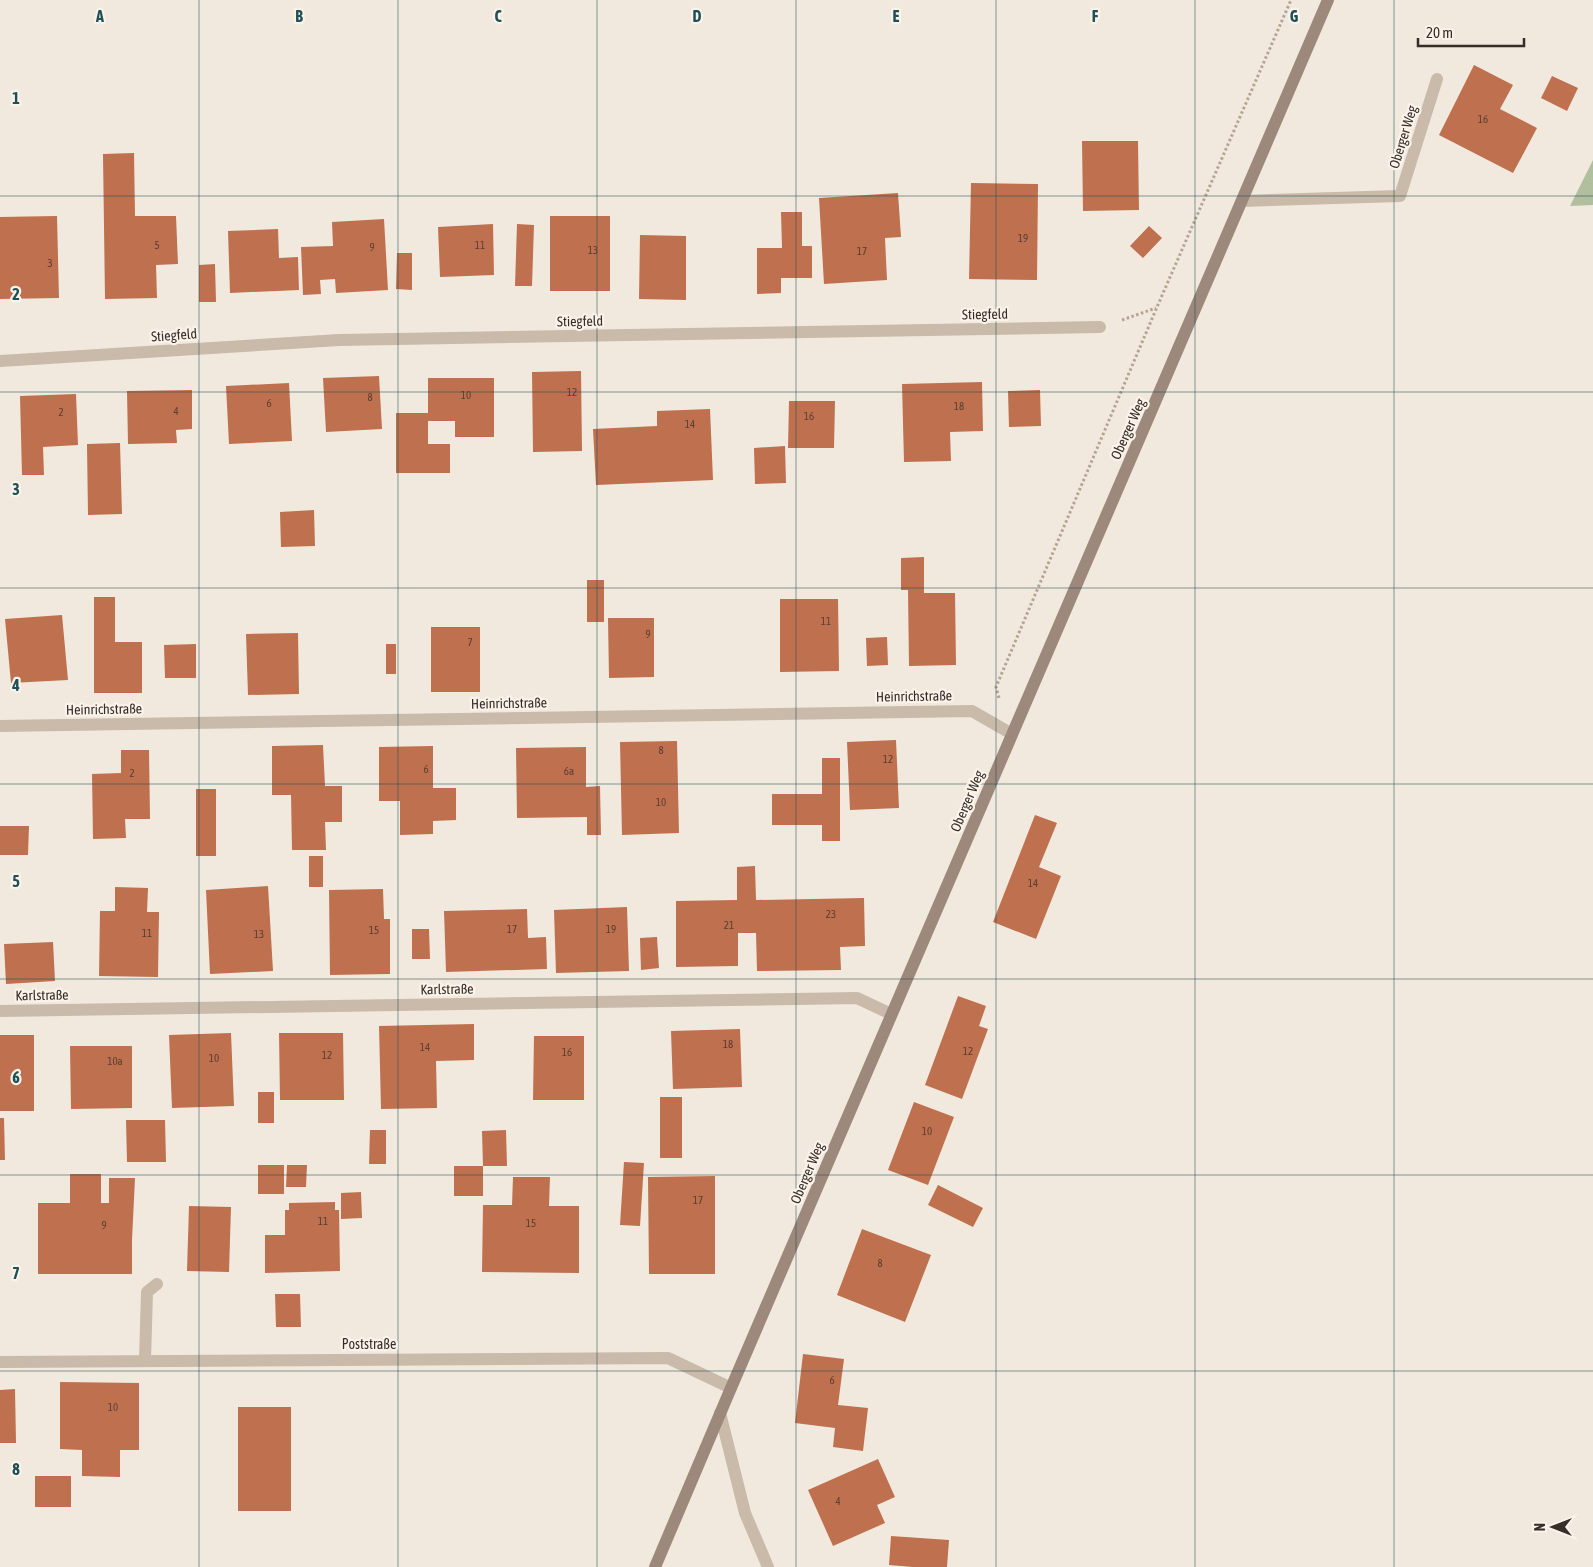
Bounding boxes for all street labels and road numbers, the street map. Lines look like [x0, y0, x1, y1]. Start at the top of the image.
street label: Oberger Weg [1386, 104, 1420, 170]
street label: Stiegfeld [962, 306, 1008, 322]
street label: Stiegfeld [557, 313, 603, 329]
street label: Stiegfeld [151, 325, 197, 345]
street label: Oberger Weg [1107, 396, 1149, 462]
street label: Heinrichstraße [876, 687, 952, 705]
street label: Heinrichstraße [471, 694, 547, 712]
street label: Heinrichstraße [66, 700, 142, 718]
street label: Oberger Weg [947, 768, 987, 834]
street label: Karlstraße [420, 981, 474, 997]
street label: Karlstraße [15, 987, 69, 1003]
street label: Oberger Weg [787, 1140, 827, 1206]
street label: Poststraße [342, 1336, 396, 1352]

